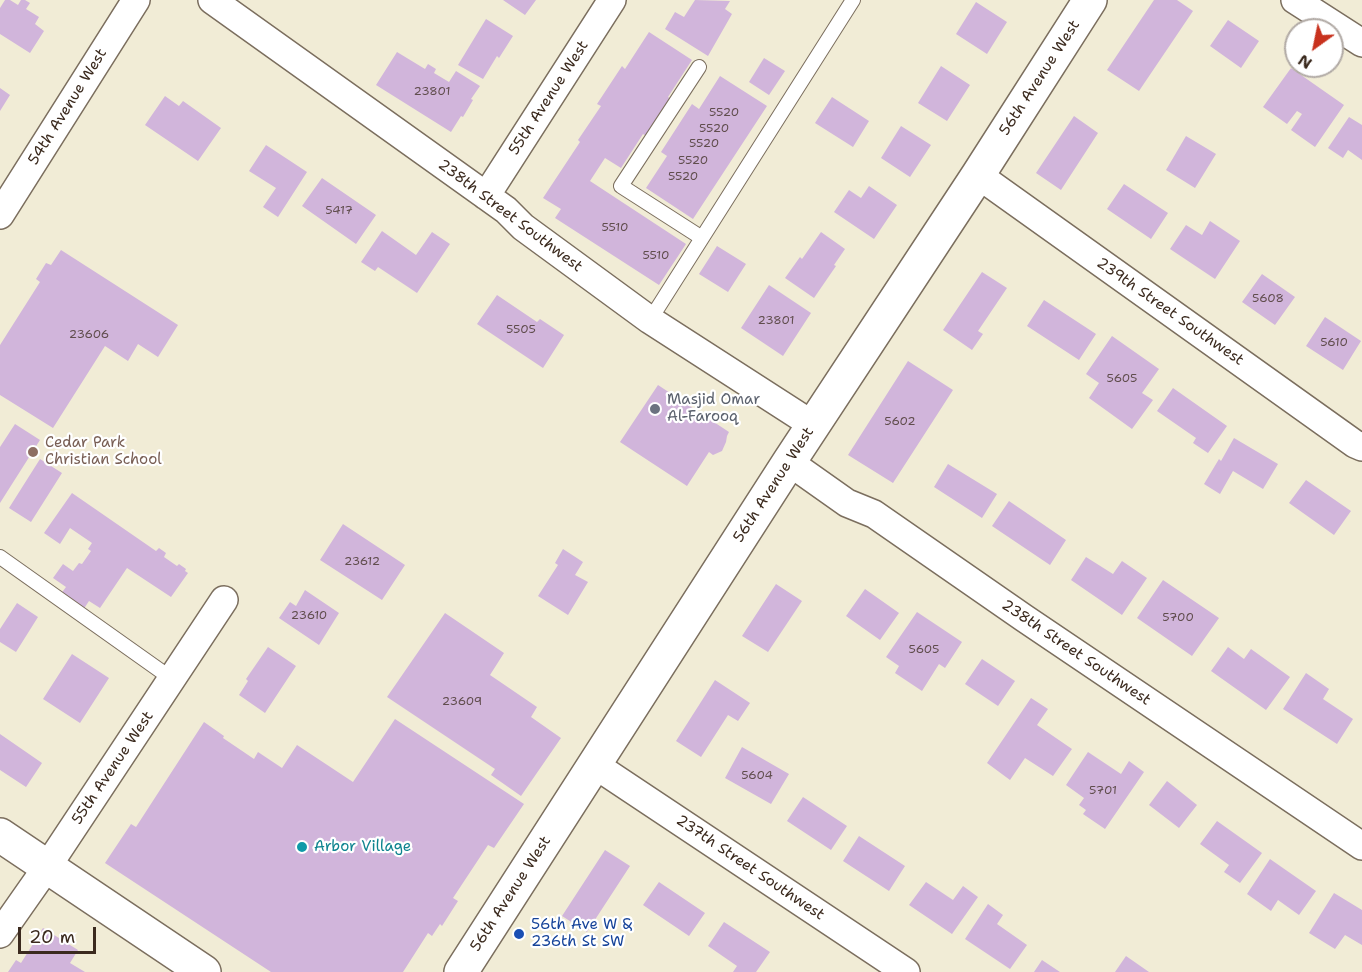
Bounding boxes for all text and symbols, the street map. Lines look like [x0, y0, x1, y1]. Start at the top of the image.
street label: 56th Avenue West [996, 17, 1084, 139]
north arrow [1284, 18, 1344, 78]
street label: 55th Avenue West [505, 38, 593, 158]
street label: 54th Avenue West [25, 45, 111, 169]
text: N [1294, 50, 1316, 74]
house number: 23801 [413, 85, 451, 99]
house number: 5520 [709, 106, 739, 120]
house number: 5520 [699, 122, 729, 136]
house number: 5520 [689, 137, 719, 151]
house number: 5520 [678, 154, 708, 168]
street label: 238th Street Southwest [434, 156, 586, 276]
house number: 5520 [668, 170, 698, 184]
house number: 5417 [325, 204, 353, 218]
house number: 5510 [602, 221, 628, 235]
house number: 5510 [643, 249, 669, 263]
street label: 239th Street Southwest [1093, 254, 1247, 370]
house number: 5608 [1252, 292, 1284, 306]
house number: 23801 [757, 314, 795, 328]
house number: 5505 [506, 323, 536, 337]
house number: 23606 [69, 328, 109, 342]
house number: 5610 [1320, 336, 1348, 350]
house number: 5605 [1107, 372, 1137, 386]
place label: Masjid Omar Al-Farooq [667, 391, 760, 426]
marker: Masjid Omar Al-Farooq [648, 402, 662, 416]
house number: 5602 [884, 415, 916, 429]
street label: 56th Avenue West [730, 424, 818, 546]
place label: Cedar Park Christian School [45, 434, 162, 469]
marker: Cedar Park Christian School [26, 445, 40, 459]
house number: 23612 [344, 555, 380, 569]
street label: 238th Street Southwest [998, 596, 1154, 710]
house number: 23610 [291, 609, 327, 623]
house number: 5700 [1162, 611, 1194, 625]
house number: 5605 [909, 643, 939, 657]
house number: 23609 [442, 695, 482, 709]
street label: 55th Avenue West [68, 708, 158, 828]
house number: 5604 [741, 769, 773, 783]
house number: 5701 [1089, 784, 1117, 798]
street label: 237th Street Southwest [672, 812, 828, 924]
street label: 56th Avenue West [467, 833, 555, 955]
place label: Arbor Village [314, 838, 411, 856]
marker: Arbor Village [295, 840, 309, 854]
scale bar [21, 915, 99, 953]
place label: 56th Ave W & 236th St SW [531, 916, 632, 951]
text: 20 m [29, 925, 75, 949]
marker: 56th Ave W & 236th St SW [512, 927, 526, 941]

